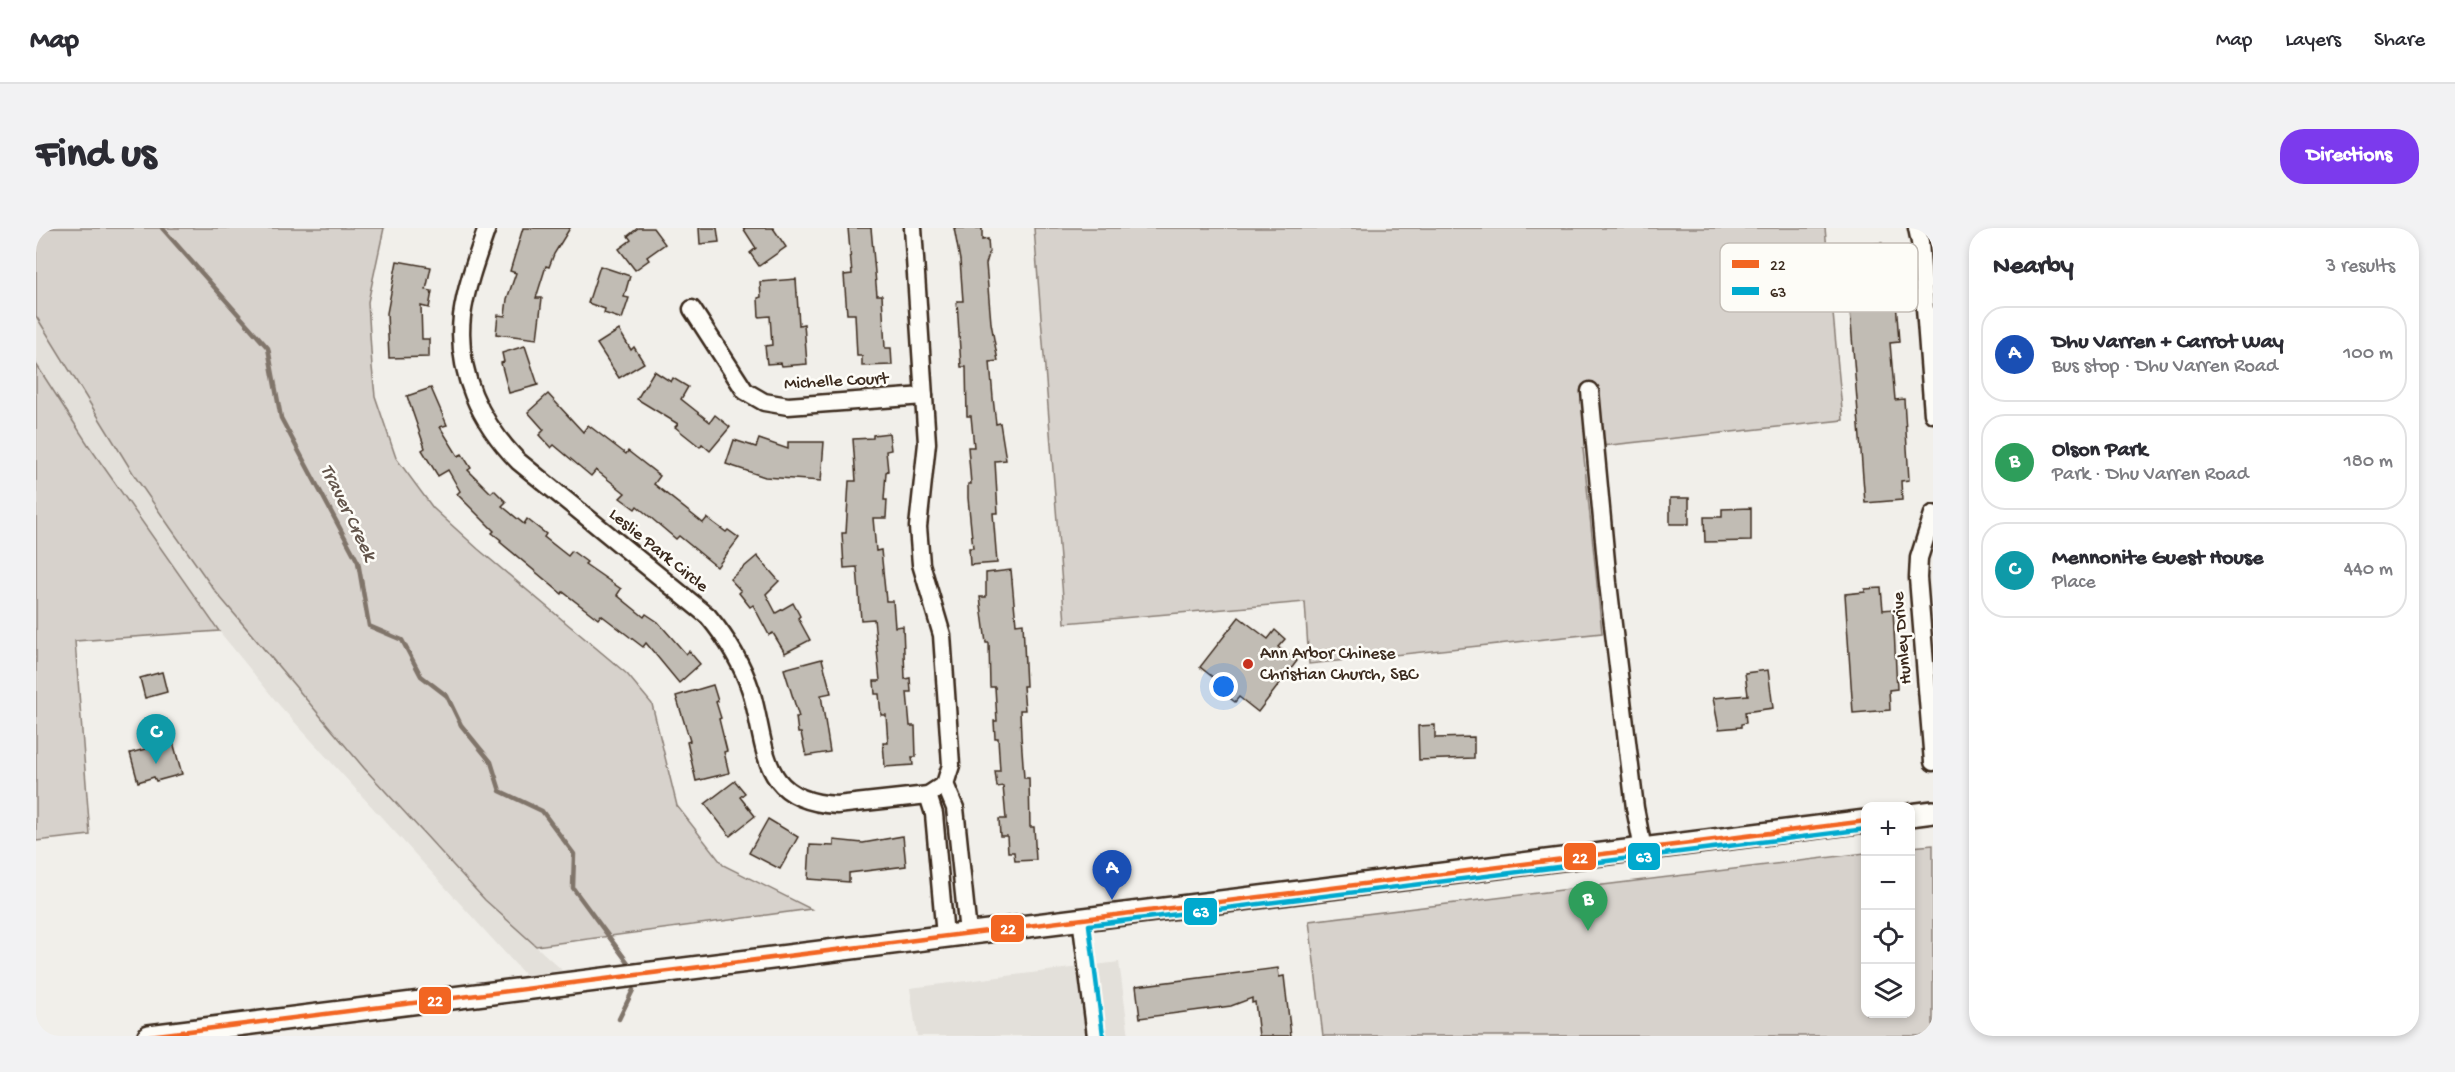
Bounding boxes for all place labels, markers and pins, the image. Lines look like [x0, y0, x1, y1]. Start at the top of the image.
place label: Ann Arbor Chinese Christian Church, SBC [1260, 644, 1419, 686]
marker: Ann Arbor Chinese Christian Church, SBC [1241, 657, 1255, 671]
pin: C [136, 714, 176, 764]
pin: A [1092, 850, 1132, 900]
pin: B [1568, 882, 1608, 931]

